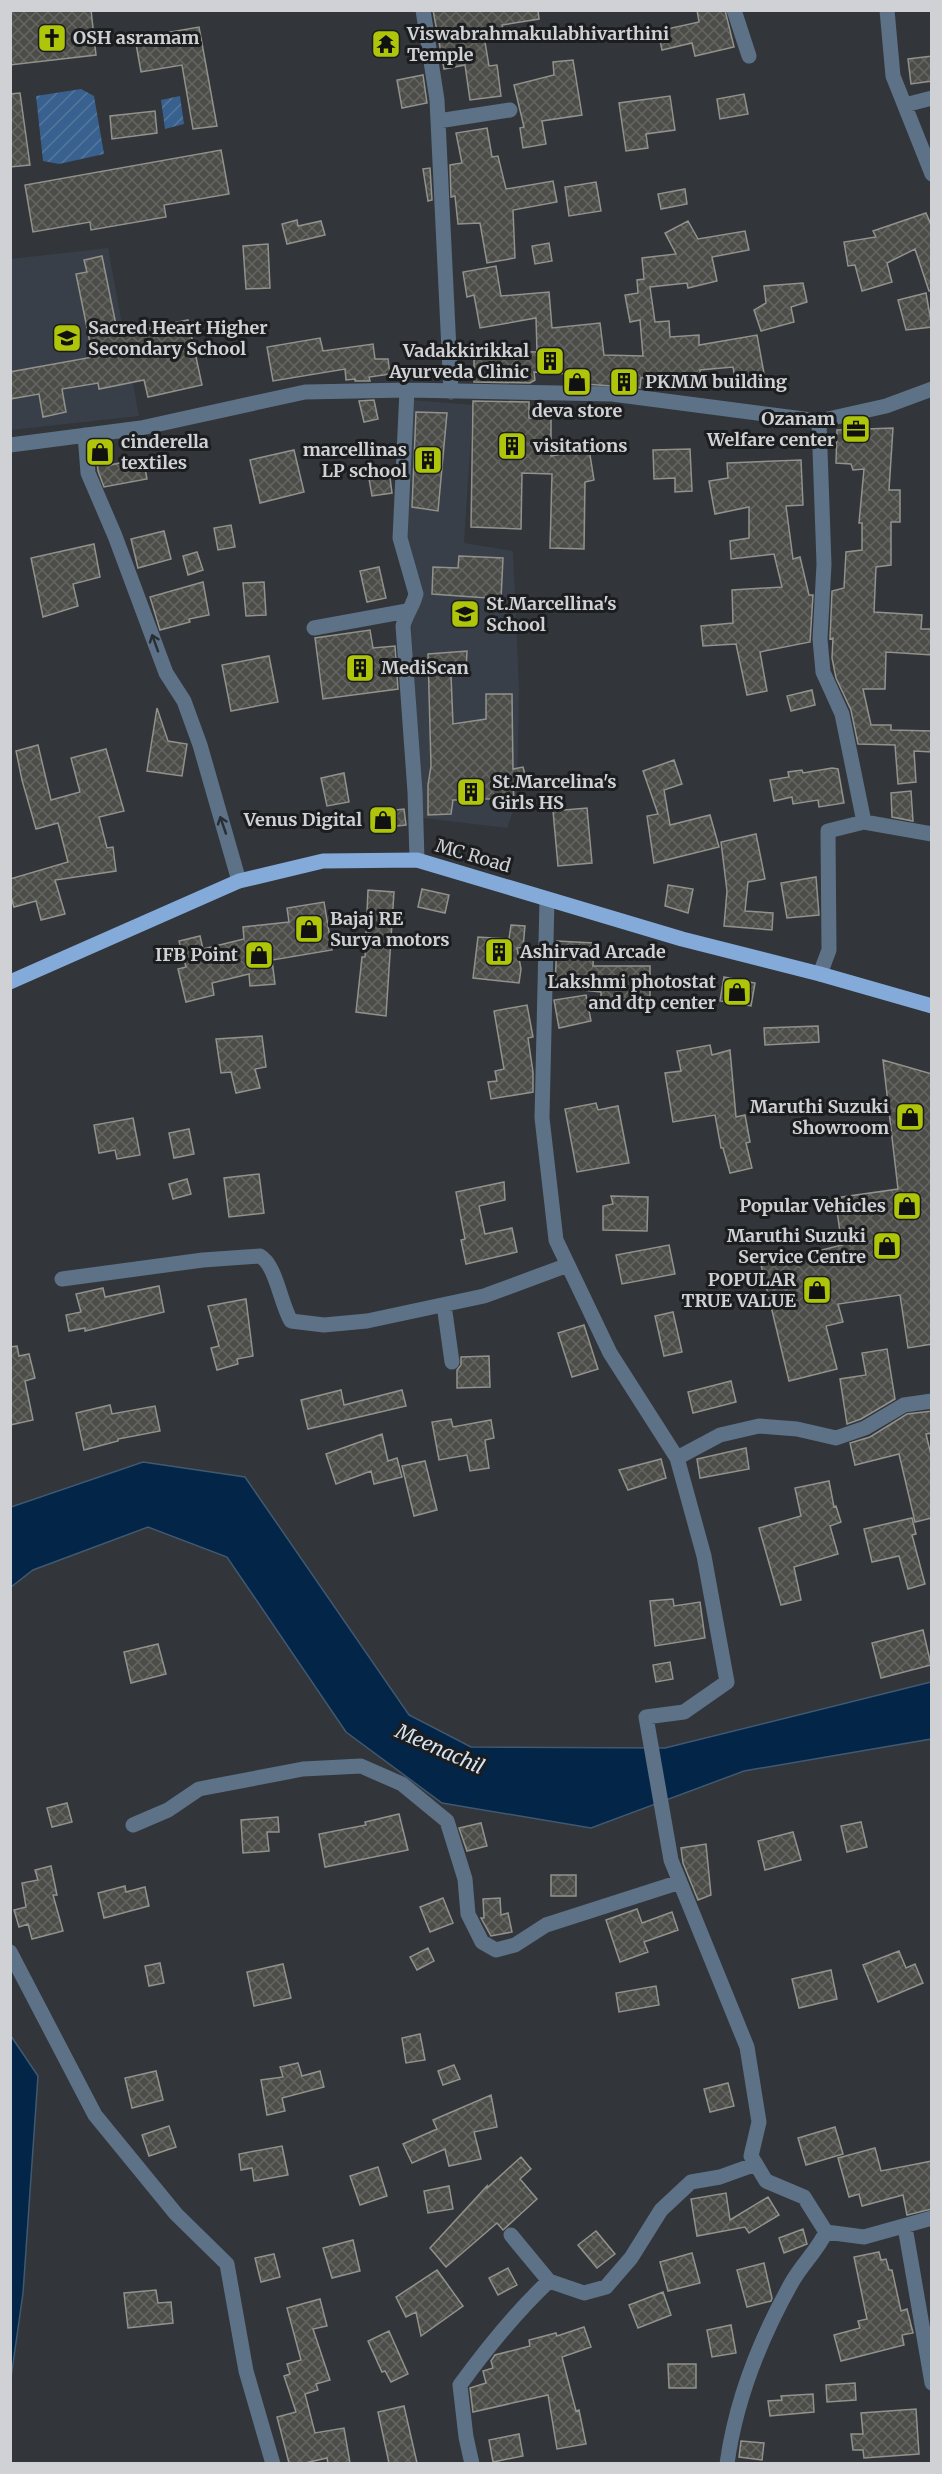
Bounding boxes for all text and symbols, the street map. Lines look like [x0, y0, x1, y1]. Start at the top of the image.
church icon: OSH asramam [36, 22, 68, 54]
place label: Viswabrahmakulabhivarthini Temple [406, 22, 669, 66]
place label: OSH asramam [73, 26, 199, 49]
temple icon: Viswabrahmakulabhivarthini Temple [370, 28, 402, 60]
place label: Sacred Heart Higher Secondary School [88, 316, 268, 360]
school or university icon: Sacred Heart Higher Secondary School [51, 322, 83, 354]
place label: Vadakkirikkal Ayurveda Clinic [388, 339, 529, 383]
building icon: Vadakkirikkal Ayurveda Clinic [534, 345, 566, 377]
shop icon: deva store [561, 366, 593, 398]
building icon: PKMM building [608, 366, 640, 398]
place label: PKMM building [645, 370, 787, 393]
place label: deva store [532, 399, 622, 422]
place label: Ozanam Welfare center [706, 407, 835, 451]
office icon: Ozanam Welfare center [840, 413, 872, 445]
place label: cinderella textiles [121, 430, 209, 474]
building icon: visitations [496, 430, 528, 462]
place label: visitations [532, 434, 628, 457]
shop icon: cinderella textiles [84, 436, 116, 468]
place label: marcellinas LP school [303, 438, 407, 482]
building icon: marcellinas LP school [412, 444, 444, 476]
place label: St.Marcellina's School [486, 592, 616, 636]
school or university icon: St.Marcellina's School [449, 598, 481, 630]
one-way arrow [149, 634, 160, 653]
building icon: MediScan [344, 652, 376, 684]
place label: MediScan [381, 656, 469, 679]
place label: St.Marcelina's Girls HS [492, 770, 617, 814]
building icon: St.Marcelina's Girls HS [455, 776, 487, 808]
shop icon: Venus Digital [367, 804, 399, 836]
place label: Venus Digital [243, 808, 362, 831]
one-way arrow [217, 816, 228, 835]
street label: MC Road [433, 834, 514, 877]
place label: Bajaj RE Surya motors [330, 907, 450, 951]
shop icon: Bajaj RE Surya motors [293, 913, 325, 945]
building icon: Ashirvad Arcade [483, 936, 515, 968]
shop icon: IFB Point [243, 939, 275, 971]
place label: Ashirvad Arcade [519, 940, 666, 963]
place label: IFB Point [155, 943, 239, 966]
place label: Lakshmi photostat and dtp center [548, 970, 717, 1014]
shop icon: Lakshmi photostat and dtp center [721, 976, 753, 1008]
place label: Maruthi Suzuki Showroom [750, 1095, 889, 1139]
shop icon: Maruthi Suzuki Showroom [894, 1101, 926, 1133]
shop icon: Popular Vehicles [891, 1190, 923, 1222]
place label: Popular Vehicles [739, 1194, 886, 1217]
place label: Maruthi Suzuki Service Centre [727, 1224, 866, 1268]
shop icon: Maruthi Suzuki Service Centre [871, 1230, 903, 1262]
place label: POPULAR TRUE VALUE [682, 1268, 796, 1312]
shop icon: POPULAR TRUE VALUE [801, 1274, 833, 1306]
water label: Meenachil [391, 1718, 488, 1779]

